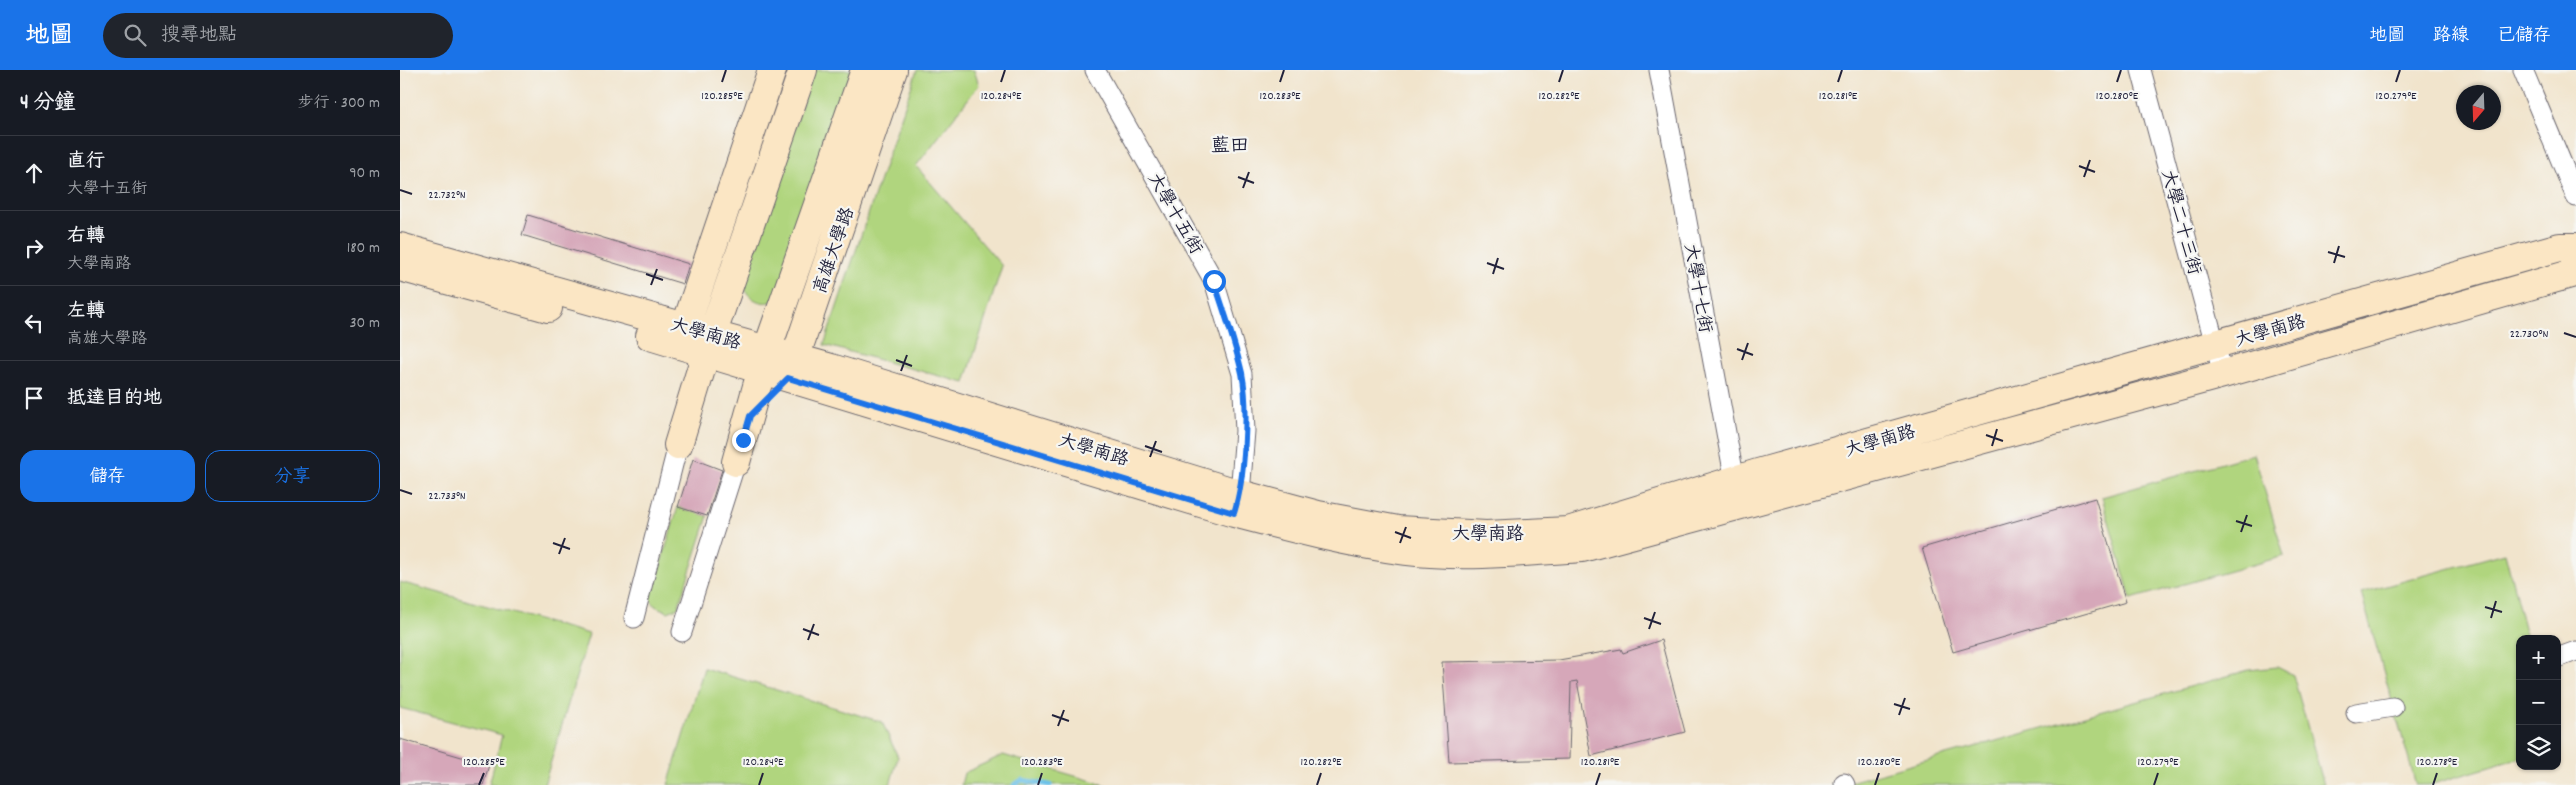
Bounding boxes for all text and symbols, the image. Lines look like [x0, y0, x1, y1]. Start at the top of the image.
search box [103, 13, 453, 58]
text: 地圖 [25, 20, 73, 54]
icon: search [121, 21, 149, 49]
text: 搜尋地點 [161, 23, 237, 50]
text: 地圖 [2369, 24, 2405, 49]
text: 路線 [2433, 24, 2469, 49]
text: 已儲存 [2497, 24, 2551, 49]
north arrow [2456, 85, 2501, 130]
text: 120.285°E [701, 88, 743, 105]
text: 120.284°E [981, 88, 1022, 105]
text: 120.283°E [1259, 88, 1301, 105]
text: 120.282°E [1538, 88, 1580, 105]
text: 120.281°E [1819, 88, 1858, 105]
text: 120.280°E [2096, 88, 2139, 105]
text: 120.279°E [2375, 88, 2417, 105]
text: 4 分鐘 [20, 89, 76, 119]
text: 步行 · 300 m [298, 92, 380, 115]
district label: 藍田 [1211, 134, 1249, 161]
text: 直行 [67, 149, 105, 176]
icon: ahead [20, 159, 48, 187]
text: 90 m [349, 162, 380, 185]
street label: 大學二十三街 [2154, 167, 2206, 278]
street label: 大學十五街 [1141, 169, 1207, 259]
text: 大學十五街 [67, 178, 147, 201]
text: 22.732°N [428, 187, 466, 204]
street label: 高雄大學路 [809, 204, 862, 297]
text: 右轉 [67, 224, 105, 251]
icon: right [20, 234, 48, 262]
text: 180 m [347, 237, 380, 260]
street label: 大學十七街 [1676, 242, 1717, 335]
text: 大學南路 [67, 253, 131, 276]
route start [1203, 270, 1226, 293]
text: 左轉 [67, 299, 105, 326]
icon: left [20, 309, 48, 337]
street label: 大學南路 [2233, 310, 2309, 354]
text: 30 m [350, 312, 380, 335]
street label: 大學南路 [667, 313, 743, 357]
text: 22.730°N [2510, 326, 2548, 343]
text: 高雄大學路 [67, 328, 147, 351]
icon: arrive [20, 384, 48, 412]
text: 抵達目的地 [67, 386, 162, 413]
street label: 大學南路 [1843, 420, 1919, 464]
route end [732, 429, 755, 452]
street label: 大學南路 [1055, 429, 1131, 474]
button: 儲存 [20, 450, 195, 502]
button: 分享 [205, 450, 380, 502]
text: 22.733°N [428, 488, 466, 505]
street label: 大學南路 [1452, 523, 1524, 548]
map controls [2516, 635, 2561, 770]
button: + [2516, 635, 2561, 680]
button: − [2516, 680, 2561, 725]
button: layers [2516, 725, 2561, 770]
text: 120.285°E [463, 754, 505, 771]
text: 120.284°E [743, 754, 784, 771]
text: 120.283°E [1021, 754, 1063, 771]
text: 120.282°E [1300, 754, 1342, 771]
text: 120.281°E [1581, 754, 1620, 771]
text: 120.280°E [1858, 754, 1901, 771]
text: 120.279°E [2137, 754, 2179, 771]
text: 120.278°E [2417, 754, 2458, 771]

